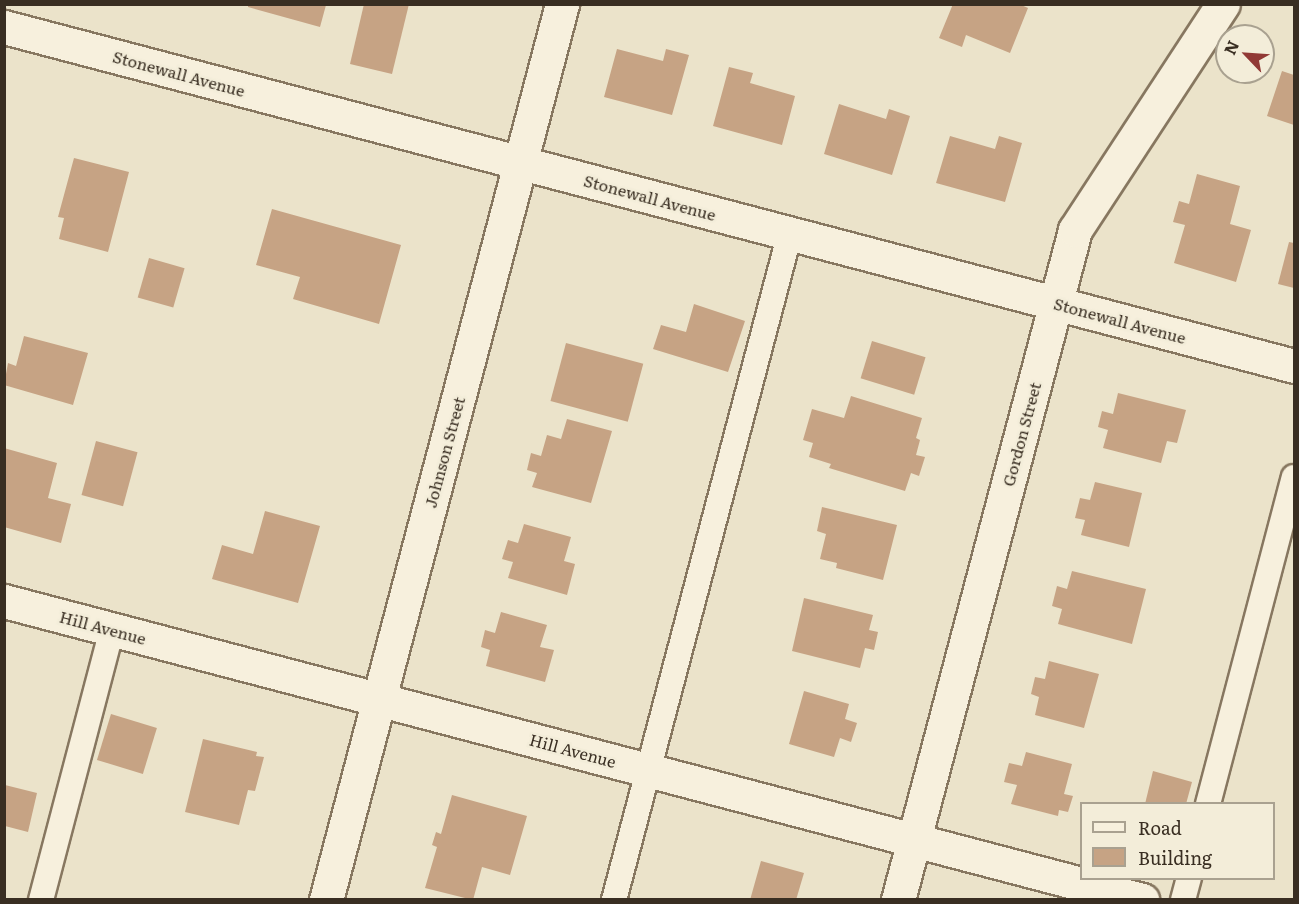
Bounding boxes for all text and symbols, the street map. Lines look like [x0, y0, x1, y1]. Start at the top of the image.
north arrow [1215, 24, 1275, 84]
text: N [1217, 36, 1244, 58]
street label: Stonewall Avenue [111, 46, 247, 100]
street label: Stonewall Avenue [582, 170, 718, 224]
street label: Stonewall Avenue [1052, 293, 1188, 347]
street label: Gordon Street [998, 380, 1044, 488]
street label: Johnson Street [420, 394, 468, 510]
street label: Hill Avenue [58, 606, 148, 648]
street label: Hill Avenue [528, 729, 618, 771]
legend [1080, 802, 1275, 880]
text: Road [1138, 814, 1182, 841]
text: Building [1138, 844, 1212, 871]

